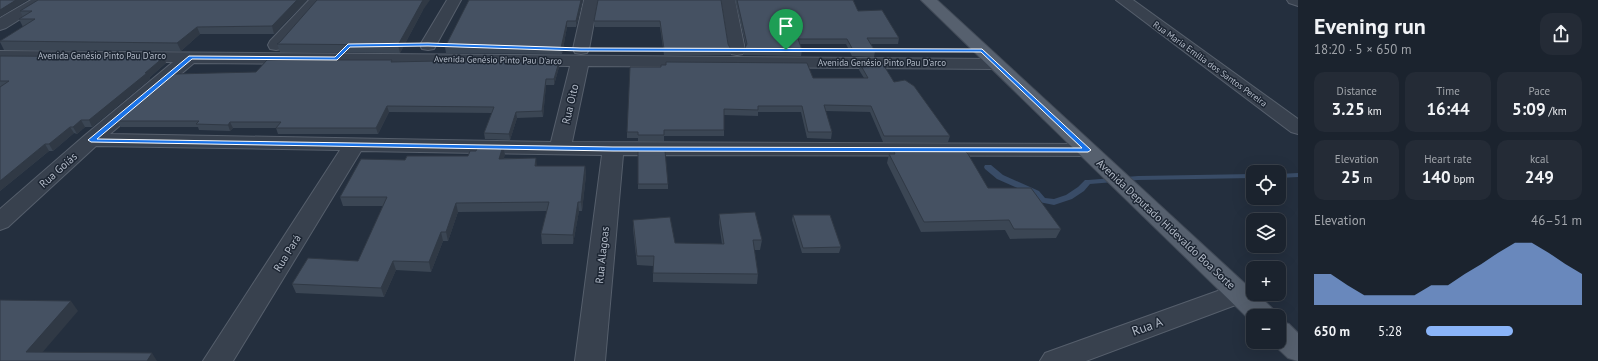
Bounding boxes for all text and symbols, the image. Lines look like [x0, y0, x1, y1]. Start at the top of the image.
pin [769, 9, 803, 50]
text: Evening run [1314, 12, 1426, 40]
button: share [1540, 13, 1582, 55]
icon: arrive [775, 15, 797, 37]
street label: Rua Maria Emília dos Santos Pereira [1151, 19, 1269, 109]
text: 18:20 · 5 × 650 m [1314, 41, 1411, 58]
street label: Avenida Genésio Pinto Pau D'arco [38, 50, 166, 61]
street label: Avenida Genésio Pinto Pau D'arco [434, 53, 562, 66]
street label: Avenida Genésio Pinto Pau D'arco [818, 57, 946, 68]
street label: Rua Oito [559, 82, 581, 125]
text: Distance [1337, 84, 1377, 98]
text: Time [1436, 84, 1460, 98]
text: Pace [1529, 84, 1550, 98]
text: 3.25 [1332, 98, 1365, 120]
text: 16:44 [1426, 98, 1470, 120]
text: 5:09 [1512, 98, 1546, 120]
text: km [1365, 104, 1382, 118]
text: /km [1546, 104, 1567, 118]
street label: Rua Goiás [36, 149, 80, 191]
text: Elevation [1335, 152, 1379, 166]
text: Heart rate [1424, 152, 1472, 166]
text: kcal [1530, 152, 1549, 166]
street label: Avenida Deputado Hidevaldo Boa Sorte [1094, 156, 1239, 292]
map controls [1246, 165, 1286, 349]
button: locate [1246, 165, 1286, 205]
text: 25 [1341, 166, 1360, 188]
text: 140 [1422, 166, 1451, 188]
text: 249 [1525, 166, 1554, 188]
text: m [1360, 172, 1372, 186]
text: bpm [1451, 172, 1474, 186]
text: Elevation [1314, 212, 1366, 229]
text: 46–51 m [1531, 212, 1582, 229]
button: layers [1246, 213, 1286, 253]
street label: Rua Alagoas [592, 225, 612, 284]
street label: Rua Pará [270, 232, 304, 274]
button: + [1246, 261, 1286, 301]
button: − [1246, 309, 1286, 349]
street label: Rua A [1129, 313, 1165, 340]
text: 650 m [1314, 323, 1350, 340]
text: 5:28 [1378, 323, 1402, 340]

